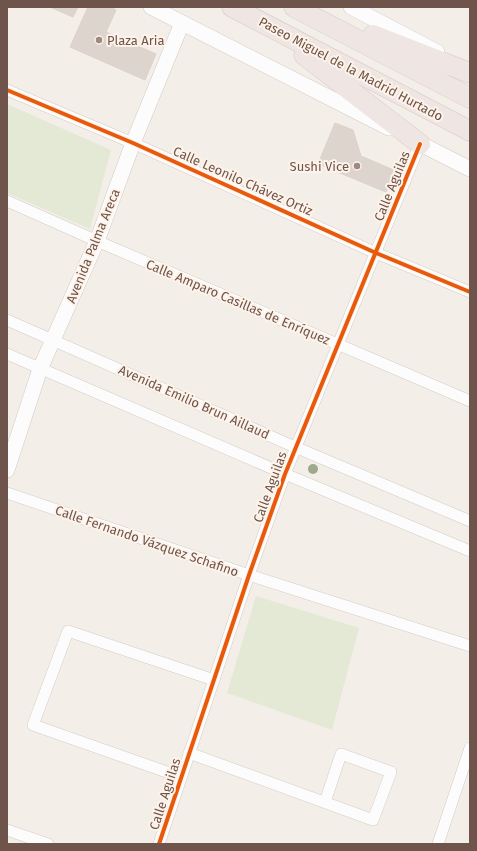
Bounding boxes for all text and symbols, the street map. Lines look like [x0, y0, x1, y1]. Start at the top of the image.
street label: Paseo Miguel de la Madrid Hurtado [256, 14, 446, 124]
place label: Plaza Aria [107, 33, 164, 48]
marker: Plaza Aria [94, 35, 104, 45]
street label: Calle Leonilo Chávez Ortiz [171, 143, 315, 219]
street label: Calle Aguilas [371, 149, 413, 223]
place label: Sushi Vice [290, 159, 349, 174]
marker: Sushi Vice [352, 161, 362, 171]
street label: Avenida Palma Areca [63, 187, 123, 305]
street label: Calle Amparo Casillas de Enríquez [144, 256, 333, 348]
street label: Avenida Emilio Brun Aillaud [116, 362, 272, 442]
street label: Calle Aguilas [250, 450, 290, 524]
street label: Calle Fernando Vázquez Schafino [53, 503, 241, 579]
street label: Calle Aguilas [146, 756, 184, 832]

